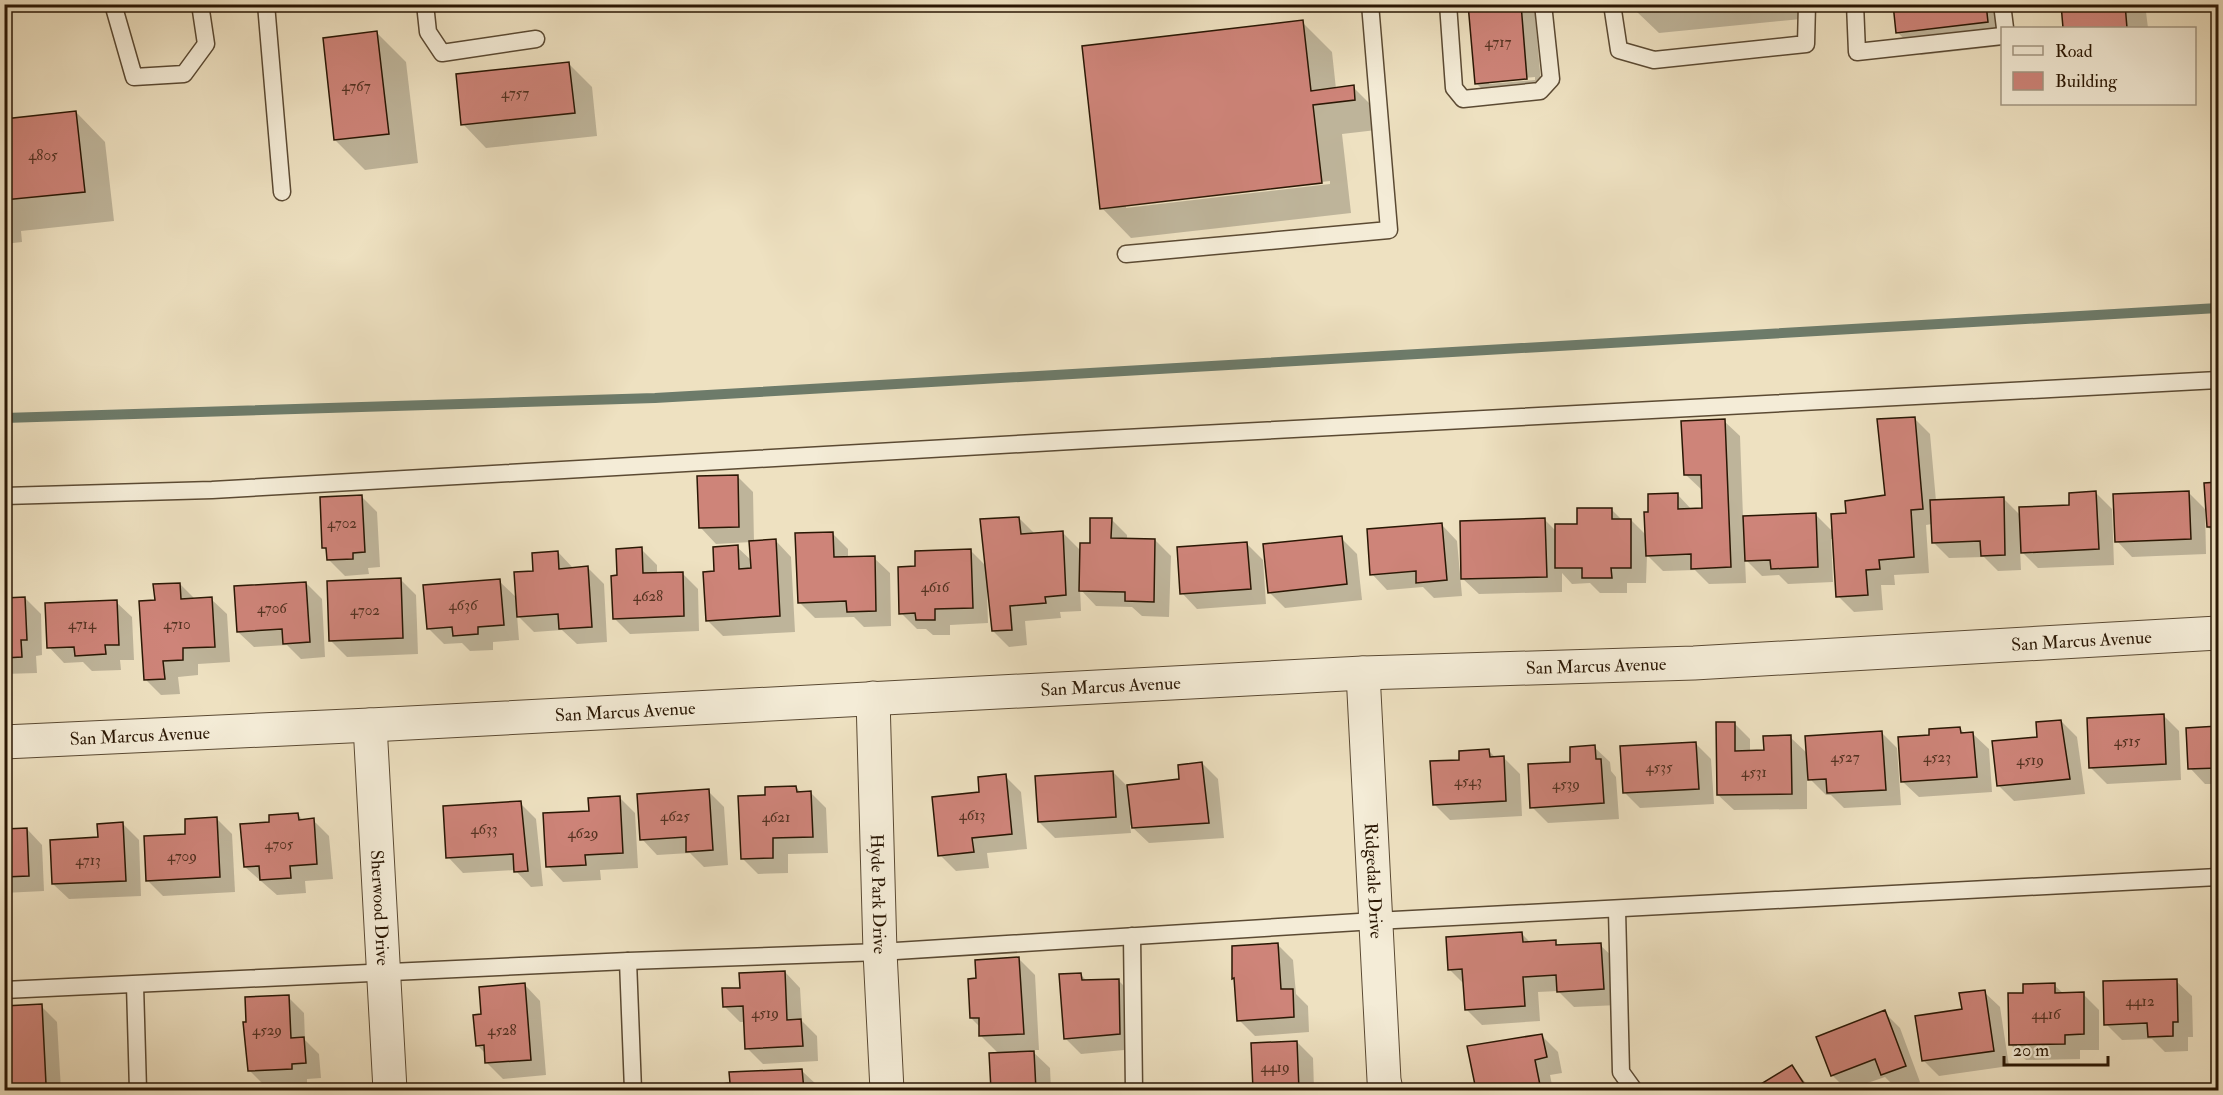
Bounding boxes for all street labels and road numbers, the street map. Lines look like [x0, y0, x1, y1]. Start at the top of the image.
street label: San Marcus Avenue [2011, 625, 2153, 656]
street label: San Marcus Avenue [1526, 652, 1667, 680]
street label: San Marcus Avenue [1040, 671, 1182, 701]
street label: San Marcus Avenue [554, 696, 697, 727]
street label: San Marcus Avenue [69, 721, 211, 750]
street label: Ridgedale Drive [1359, 822, 1388, 940]
street label: Hyde Park Drive [865, 833, 892, 955]
street label: Sherwood Drive [365, 849, 395, 967]

